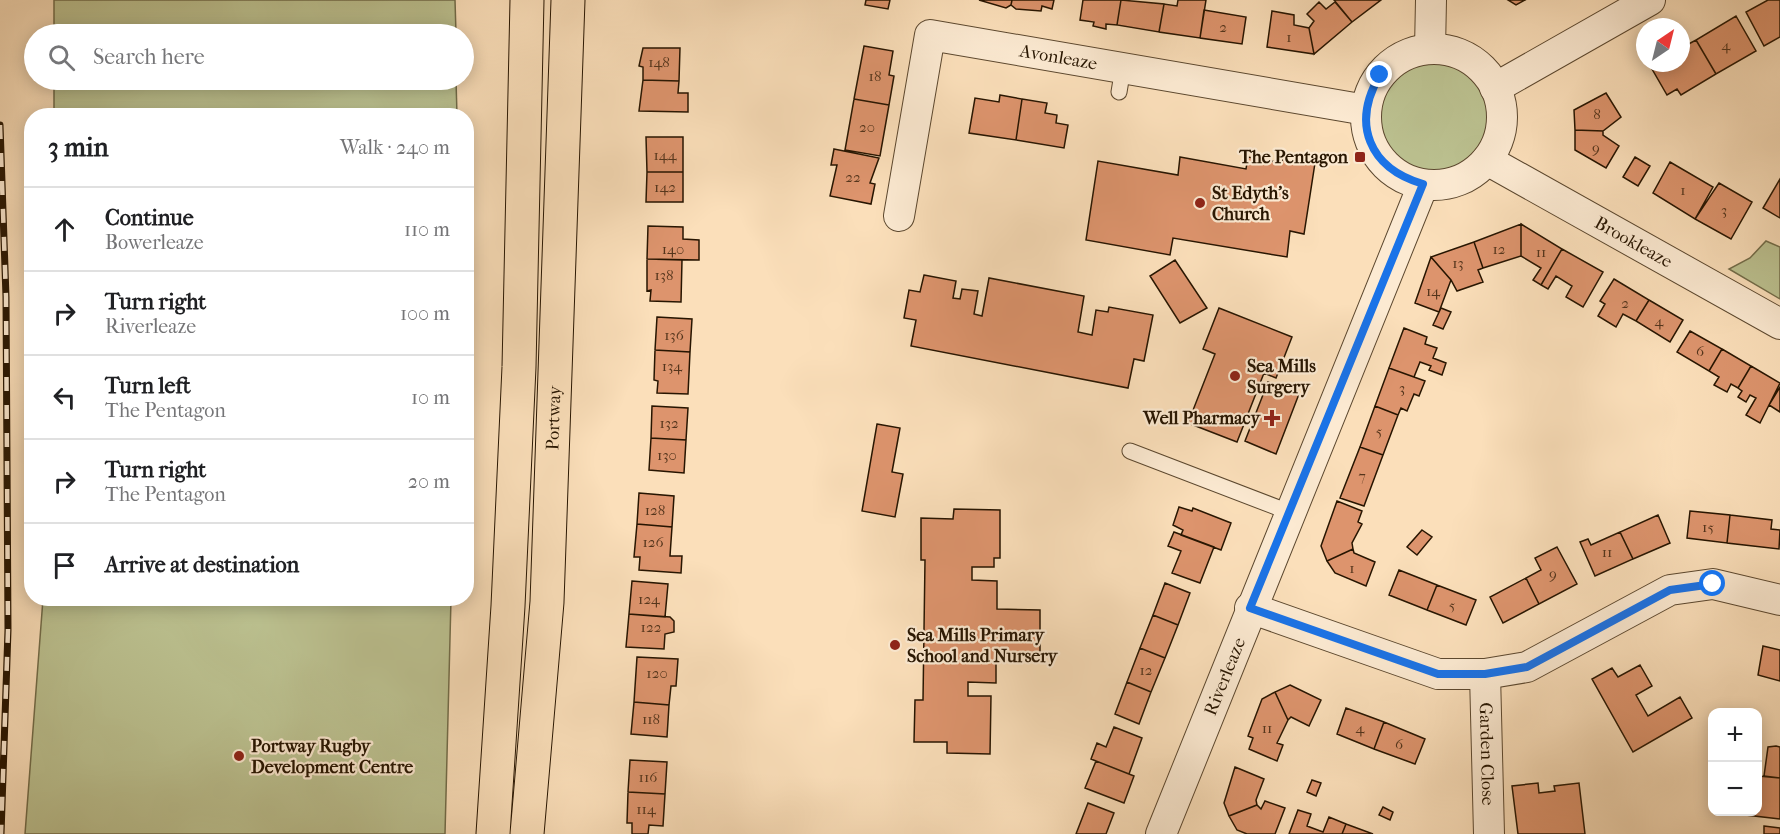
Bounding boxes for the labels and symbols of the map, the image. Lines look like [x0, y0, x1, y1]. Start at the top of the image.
house number: 2 [1219, 18, 1227, 36]
north arrow [1636, 18, 1690, 72]
house number: 1 [1286, 28, 1292, 46]
house number: 4 [1722, 36, 1732, 54]
street label: Avonleaze [1017, 40, 1099, 75]
house number: 148 [648, 53, 670, 71]
route end [1366, 61, 1392, 87]
house number: 18 [869, 67, 881, 85]
house number: 8 [1593, 105, 1601, 123]
house number: 20 [859, 118, 875, 136]
house number: 9 [1592, 139, 1600, 157]
house number: 144 [653, 146, 678, 164]
place label: The Pentagon [1238, 147, 1349, 168]
marker: The Pentagon [1353, 150, 1367, 164]
house number: 22 [845, 168, 861, 186]
house number: 142 [654, 178, 676, 196]
house number: 1 [1680, 181, 1686, 199]
place label: St Edyth's Church [1212, 183, 1289, 225]
marker: St Edyth's Church [1193, 196, 1207, 210]
house number: 3 [1721, 201, 1727, 219]
street label: Brookleaze [1591, 212, 1676, 273]
house number: 140 [662, 240, 684, 258]
house number: 12 [1492, 240, 1506, 258]
house number: 11 [1536, 243, 1546, 261]
house number: 13 [1452, 254, 1464, 272]
house number: 138 [654, 266, 674, 284]
house number: 14 [1426, 282, 1441, 300]
house number: 2 [1621, 294, 1629, 312]
house number: 4 [1655, 312, 1665, 330]
house number: 136 [664, 326, 685, 344]
house number: 6 [1696, 342, 1705, 360]
place label: Sea Mills Surgery [1247, 356, 1316, 398]
house number: 134 [662, 357, 683, 375]
marker: Sea Mills Surgery [1228, 369, 1242, 383]
house number: 3 [1399, 379, 1405, 397]
street label: Portway [542, 384, 566, 451]
place label: Well Pharmacy [1142, 408, 1261, 429]
marker: Well Pharmacy [1265, 411, 1279, 425]
house number: 132 [659, 414, 679, 432]
house number: 5 [1376, 422, 1382, 440]
house number: 130 [657, 446, 677, 464]
house number: 7 [1358, 467, 1366, 485]
house number: 128 [645, 501, 665, 519]
house number: 15 [1702, 518, 1714, 536]
house number: 126 [642, 533, 664, 551]
house number: 11 [1602, 543, 1612, 561]
house number: 1 [1349, 559, 1355, 577]
house number: 9 [1549, 565, 1557, 583]
route start [1699, 570, 1725, 596]
house number: 124 [638, 590, 661, 608]
house number: 5 [1449, 596, 1455, 614]
house number: 122 [641, 618, 662, 636]
place label: Sea Mills Primary School and Nursery [907, 625, 1059, 667]
street label: Riverleaze [1200, 634, 1250, 719]
marker: Sea Mills Primary School and Nursery [888, 638, 902, 652]
house number: 12 [1139, 661, 1153, 679]
house number: 120 [646, 664, 668, 682]
street label: Garden Close [1475, 702, 1498, 806]
house number: 118 [642, 710, 660, 728]
house number: 11 [1262, 719, 1272, 737]
house number: 4 [1356, 719, 1366, 737]
house number: 6 [1395, 735, 1404, 753]
place label: Portway Rugby Development Centre [251, 736, 413, 778]
marker: Portway Rugby Development Centre [232, 749, 246, 763]
house number: 116 [639, 768, 658, 786]
house number: 114 [636, 800, 657, 818]

